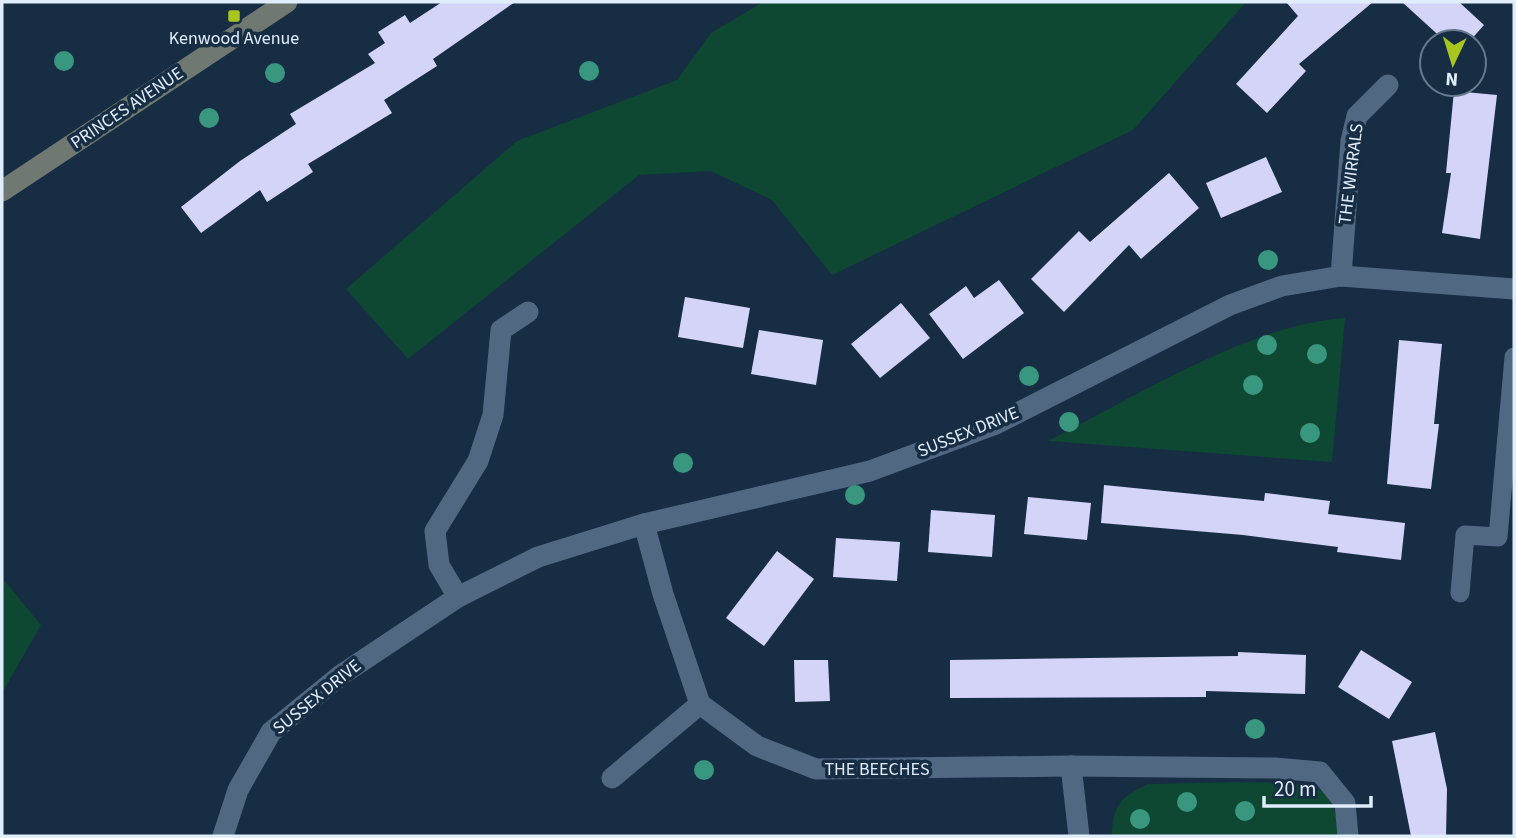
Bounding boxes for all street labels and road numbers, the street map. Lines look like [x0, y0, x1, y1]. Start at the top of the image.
street label: PRINCES AVENUE [66, 61, 188, 155]
street label: THE WIRRALS [1332, 122, 1370, 226]
street label: SUSSEX DRIVE [914, 400, 1022, 464]
street label: SUSSEX DRIVE [267, 654, 367, 740]
street label: THE BEECHES [824, 757, 930, 782]

